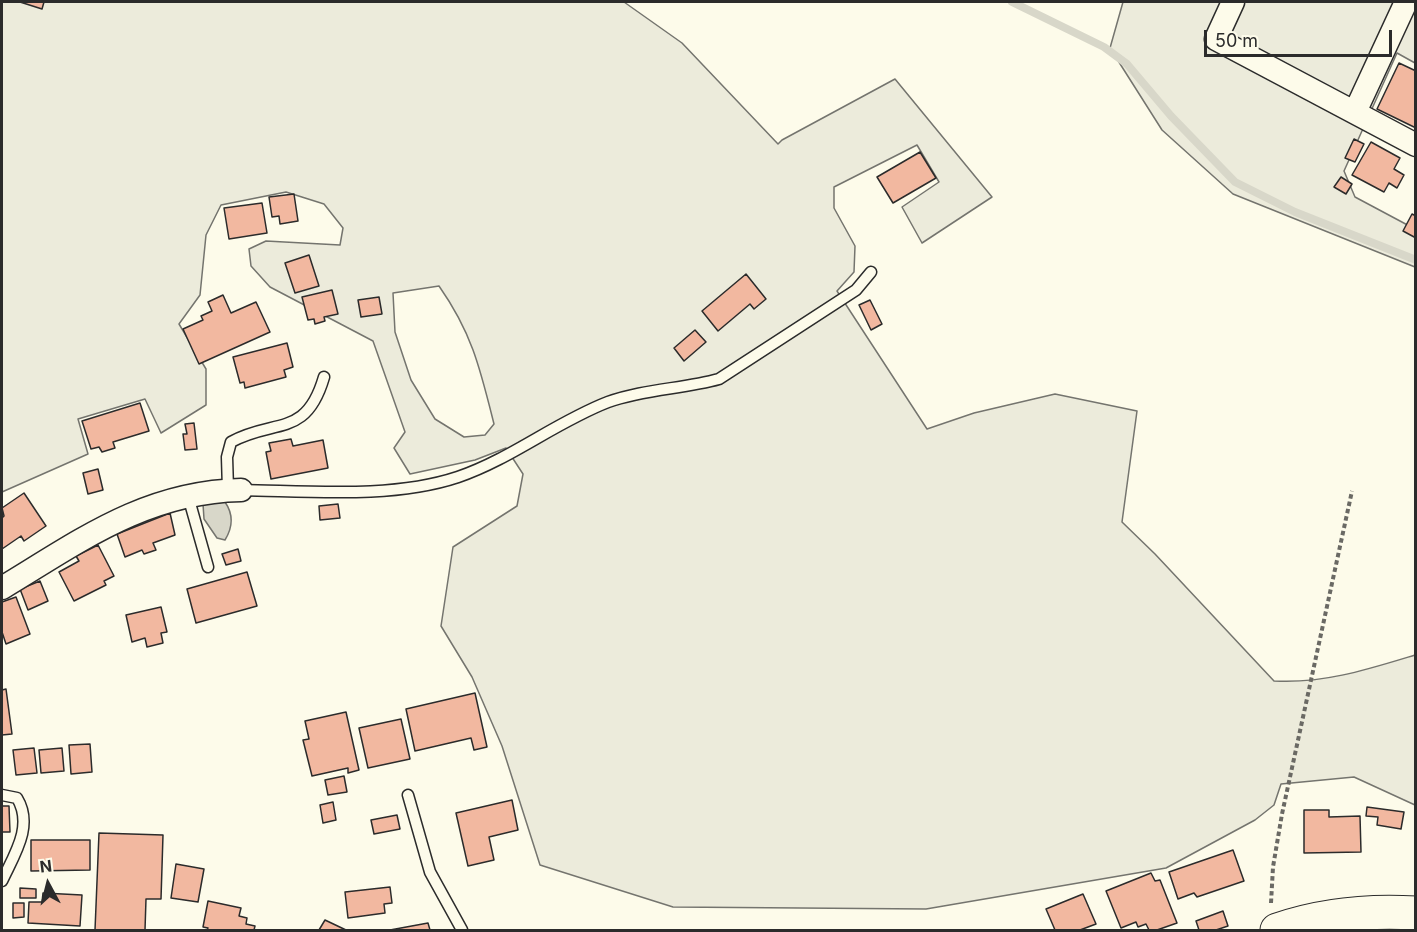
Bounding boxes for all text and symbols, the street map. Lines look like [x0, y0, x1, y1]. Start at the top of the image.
scale bar [1207, 18, 1394, 56]
text: 50 m [1215, 30, 1258, 51]
north arrow [18, 854, 78, 914]
text: N [39, 855, 53, 877]

